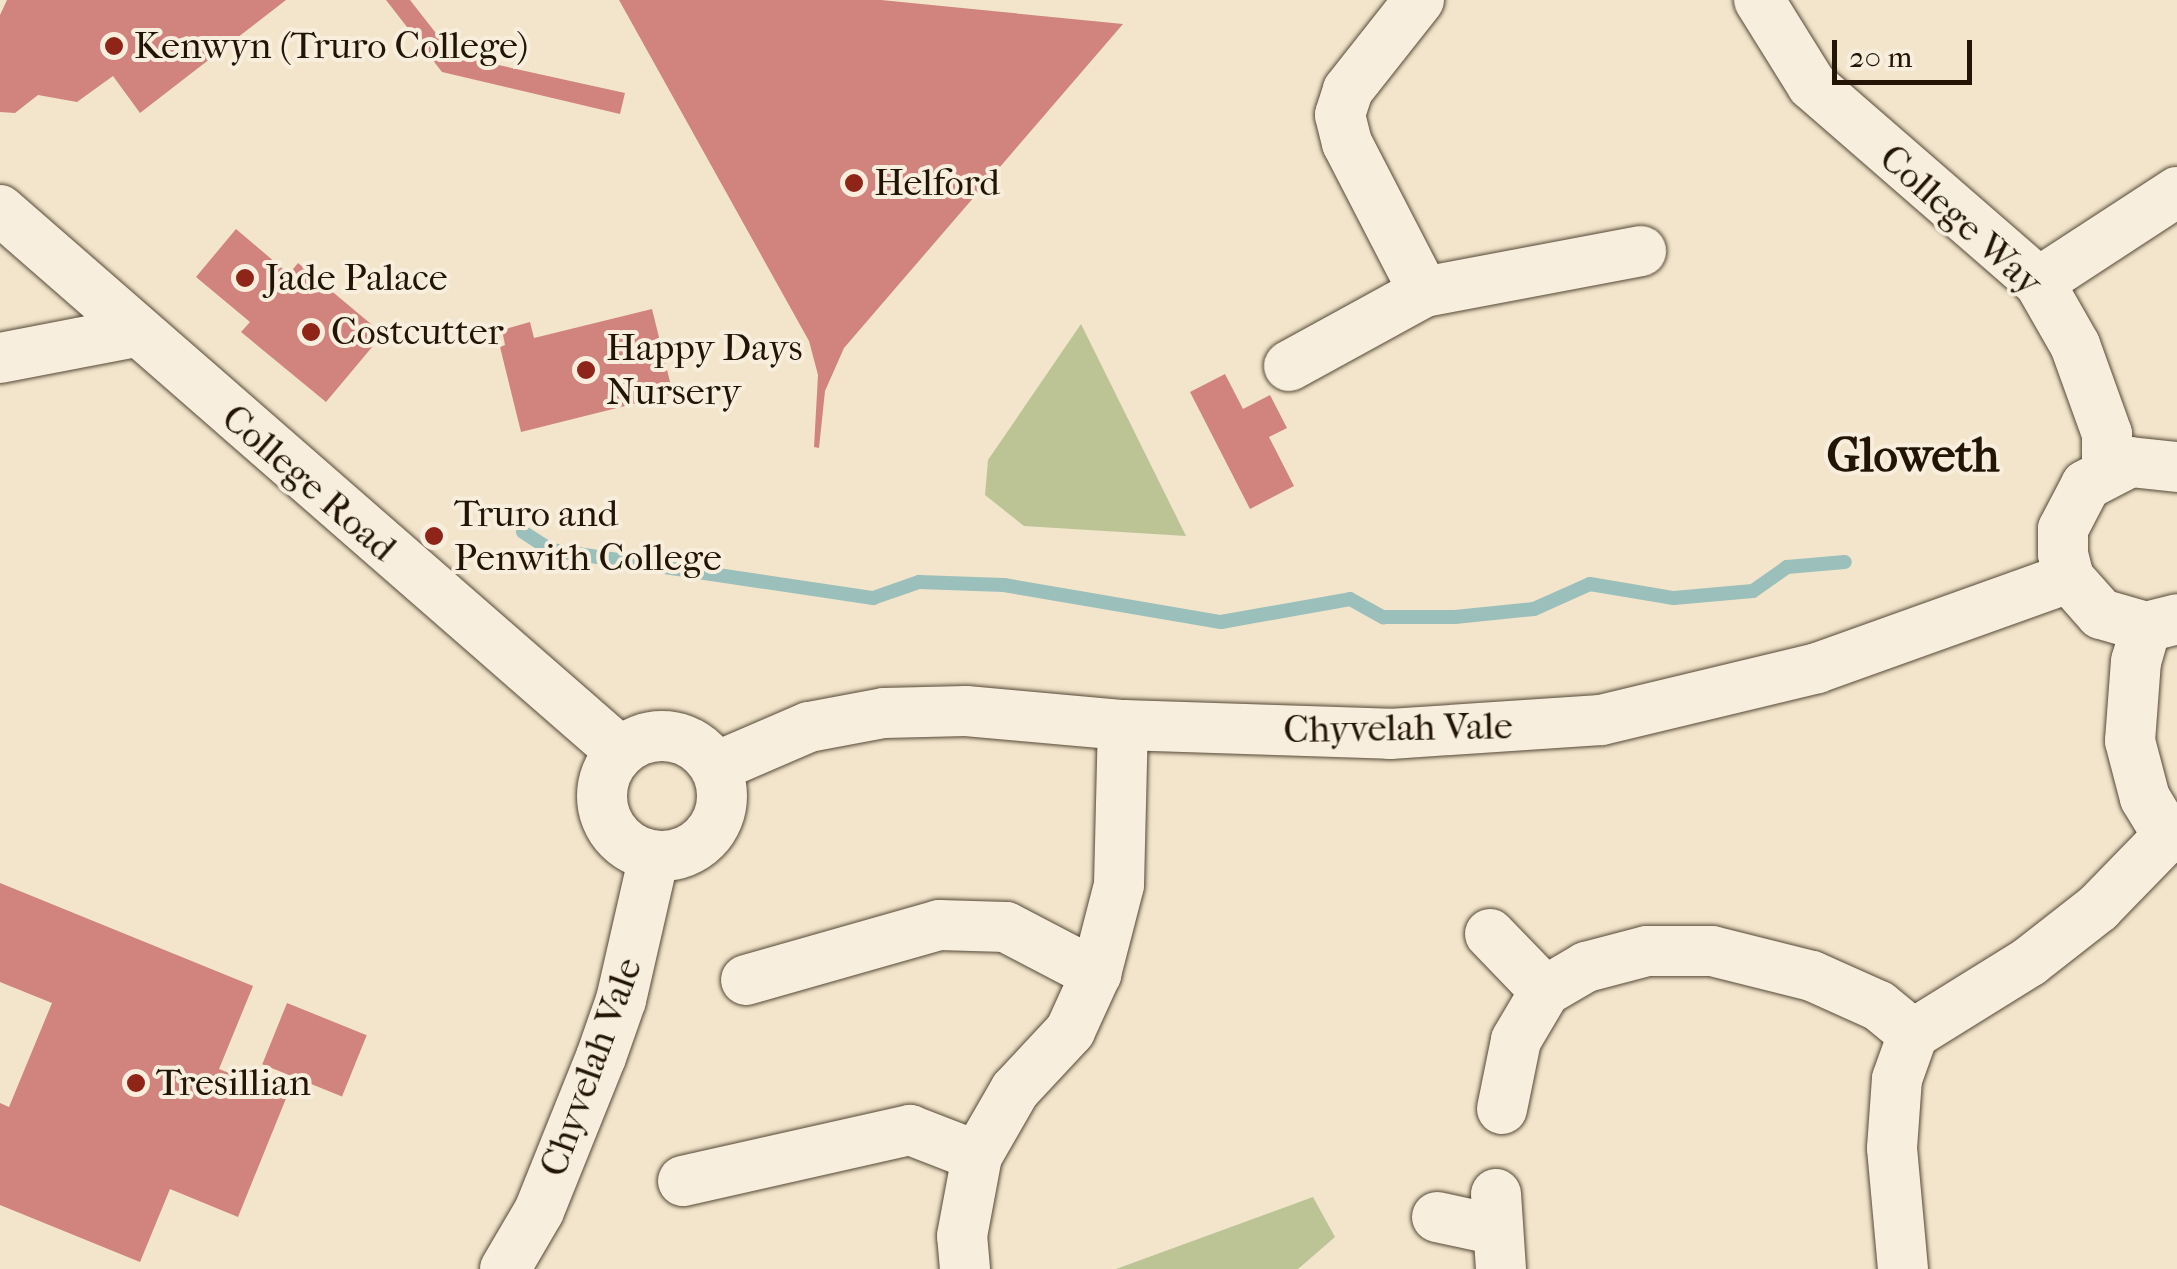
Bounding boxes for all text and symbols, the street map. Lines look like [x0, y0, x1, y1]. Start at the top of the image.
scale bar [1837, 20, 1977, 82]
place label: Kenwyn (Truro College) [134, 23, 528, 69]
marker: Kenwyn (Truro College) [103, 35, 125, 57]
text: 20 m [1849, 40, 1912, 75]
street label: College Way [1870, 135, 2052, 305]
place label: Helford [874, 160, 1000, 206]
marker: Helford [843, 172, 865, 194]
place label: Jade Palace [265, 255, 447, 301]
marker: Jade Palace [234, 267, 256, 289]
place label: Costcutter [331, 309, 504, 355]
marker: Costcutter [300, 321, 322, 343]
place label: Happy Days Nursery [606, 325, 802, 414]
marker: Happy Days Nursery [575, 359, 597, 381]
street label: College Road [213, 395, 405, 571]
district label: Gloweth [1827, 427, 1999, 485]
place label: Truro and Penwith College [454, 491, 722, 580]
marker: Truro and Penwith College [423, 525, 445, 547]
street label: Chyvelah Vale [1283, 703, 1513, 753]
street label: Chyvelah Vale [530, 951, 652, 1183]
place label: Tresillian [156, 1060, 311, 1106]
marker: Tresillian [125, 1072, 147, 1094]

